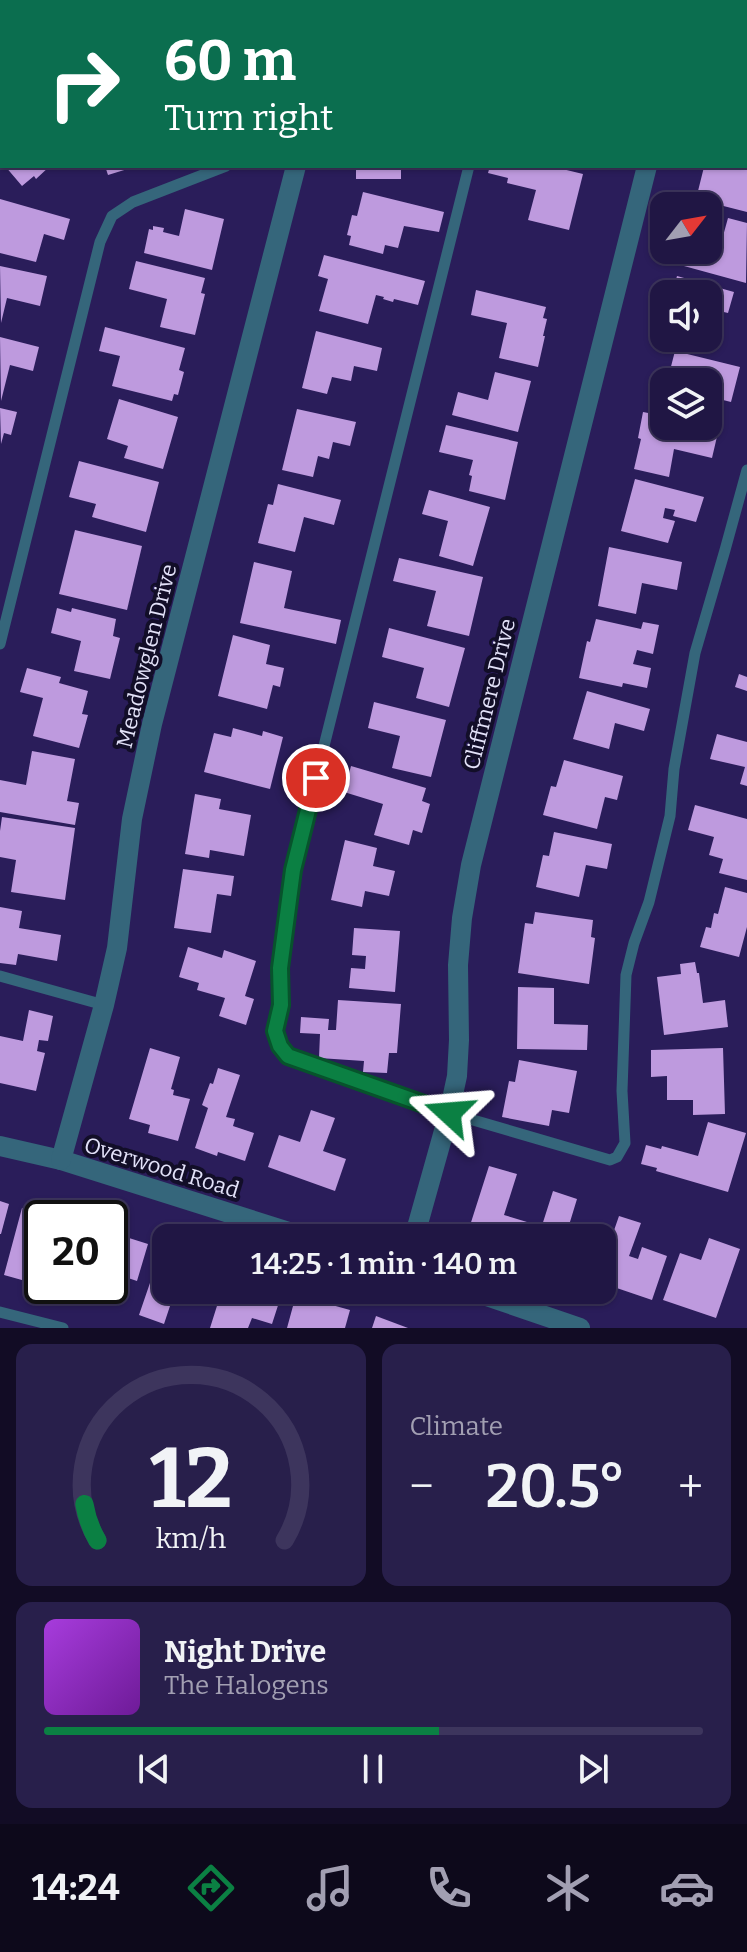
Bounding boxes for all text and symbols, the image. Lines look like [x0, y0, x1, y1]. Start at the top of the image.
text: 60 m [164, 28, 296, 95]
icon: right [32, 32, 136, 136]
text: Turn right [164, 96, 333, 140]
north arrow [650, 192, 722, 264]
map controls [650, 192, 722, 440]
button: sound [650, 280, 722, 352]
button: layers [650, 368, 722, 440]
street label: Meadowglen Drive [111, 561, 182, 751]
street label: Cliffmere Drive [458, 616, 521, 772]
pin [282, 744, 350, 812]
icon: arrive [294, 756, 338, 800]
position arrow [407, 1071, 491, 1155]
street label: Overwood Road [81, 1131, 243, 1204]
speed limit sign: 20 [24, 1200, 128, 1304]
text: 14:25 · 1 min · 140 m [251, 1246, 517, 1282]
text: Climate [410, 1411, 503, 1442]
text: 12 [149, 1429, 232, 1529]
text: 20.5° [486, 1451, 626, 1523]
text: − [410, 1460, 434, 1513]
text: + [678, 1460, 703, 1513]
text: km/h [155, 1521, 226, 1556]
text: Night Drive [164, 1634, 326, 1670]
text: The Halogens [164, 1670, 329, 1701]
icon: previous [132, 1747, 176, 1791]
icon: pause [351, 1747, 395, 1791]
icon: next [571, 1747, 615, 1791]
icon: directions [183, 1860, 239, 1916]
icon: music [302, 1860, 358, 1916]
icon: phone [421, 1860, 477, 1916]
icon: climate [540, 1860, 596, 1916]
icon: car [659, 1860, 715, 1916]
text: 14:24 [32, 1866, 120, 1910]

